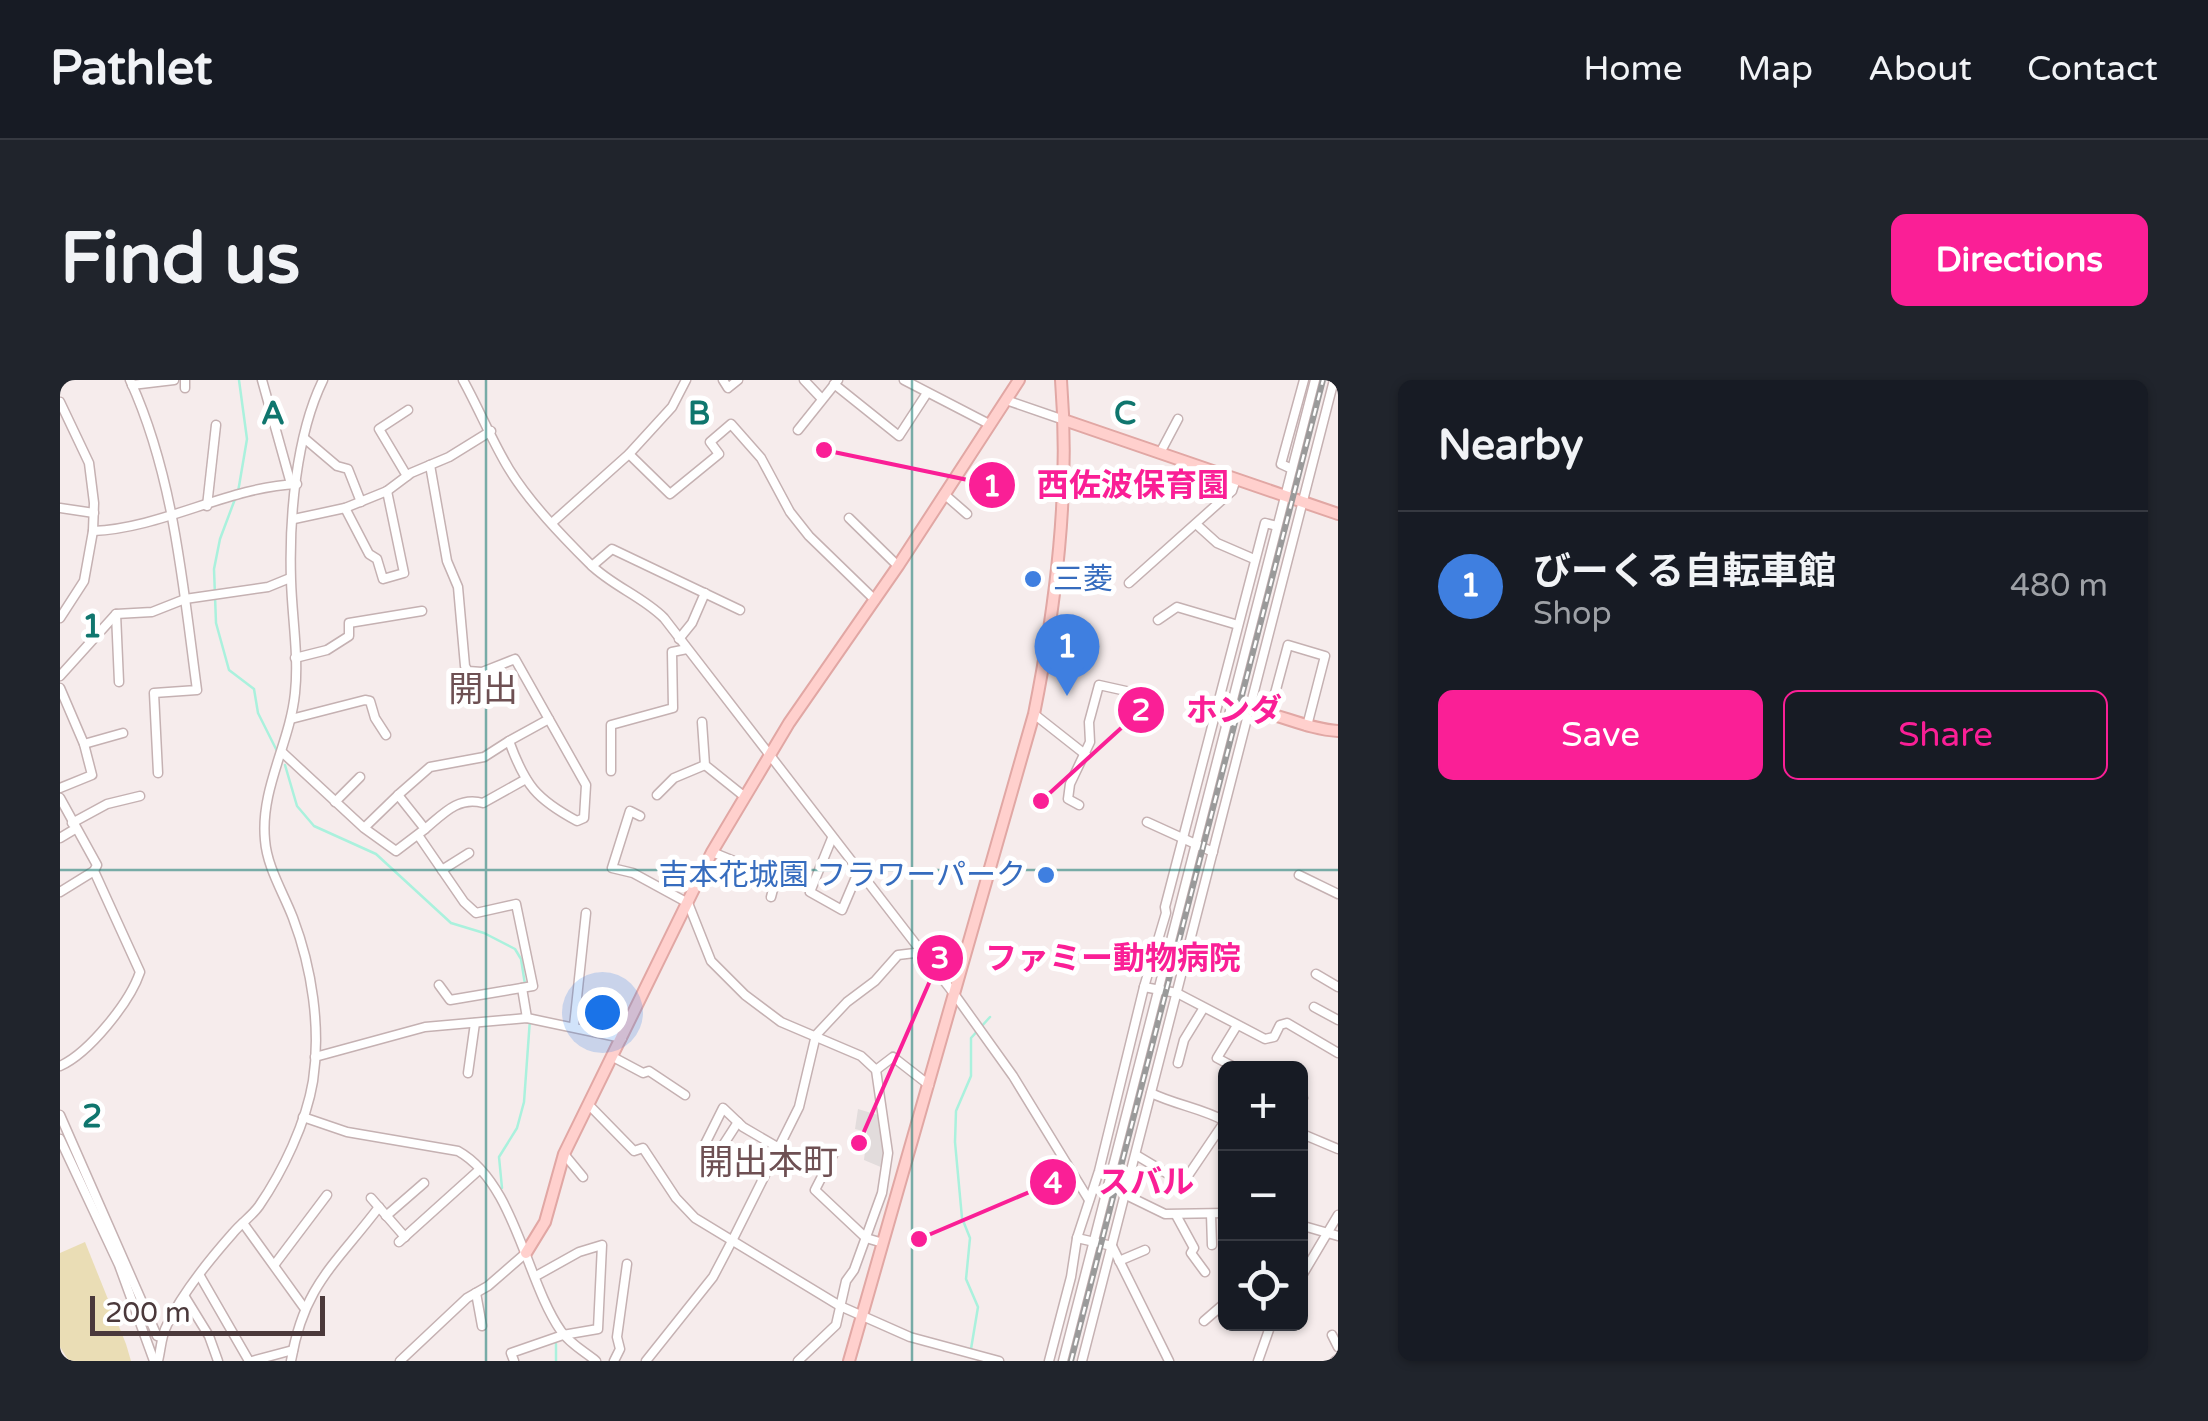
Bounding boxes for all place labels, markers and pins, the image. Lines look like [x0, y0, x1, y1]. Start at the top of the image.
callout: 西佐波保育園 [967, 454, 1249, 516]
place label: 三菱 [1053, 561, 1113, 598]
marker: 三菱 [1022, 568, 1044, 590]
pin: 1 [1034, 614, 1100, 696]
callout: ホンダ [1116, 679, 1302, 741]
place label: 吉本花城園 フラワーパーク [659, 857, 1026, 894]
marker: 吉本花城園 フラワーパーク [1035, 864, 1057, 886]
callout: ファミー動物病院 [915, 927, 1261, 989]
callout: スバル [1028, 1151, 1214, 1213]

